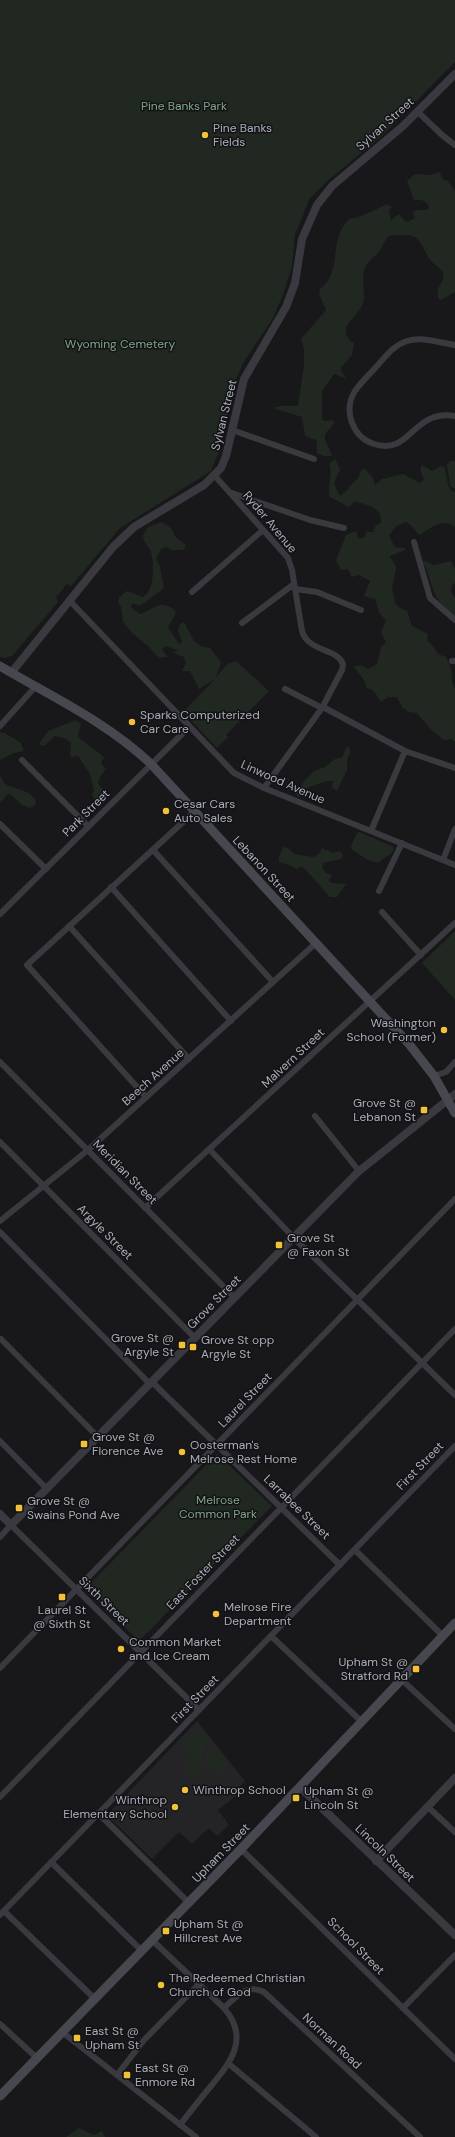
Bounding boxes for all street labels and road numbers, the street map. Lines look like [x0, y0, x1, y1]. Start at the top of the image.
street label: Sylvan Street [353, 93, 418, 154]
street label: Sylvan Street [207, 377, 241, 452]
street label: Ryder Avenue [239, 488, 301, 556]
street label: Linwood Avenue [238, 756, 328, 808]
street label: Park Street [59, 786, 113, 840]
street label: Lebanon Street [229, 832, 299, 906]
street label: Malvern Street [258, 1024, 328, 1091]
street label: Beech Avenue [118, 1045, 188, 1109]
street label: Meridian Street [89, 1136, 161, 1208]
street label: Argyle Street [74, 1201, 136, 1263]
street label: Grove Street [184, 1271, 245, 1332]
street label: Laurel Street [215, 1369, 275, 1431]
street label: First Street [393, 1438, 447, 1494]
street label: Larrabee Street [260, 1471, 334, 1543]
street label: East Foster Street [163, 1531, 243, 1613]
street label: Sixth Street [75, 1573, 133, 1629]
street label: First Street [168, 1671, 222, 1727]
street label: Upham Street [189, 1820, 254, 1886]
street label: Lincoln Street [352, 1821, 418, 1886]
street label: School Street [324, 1914, 388, 1978]
street label: Norman Road [299, 2010, 365, 2072]

